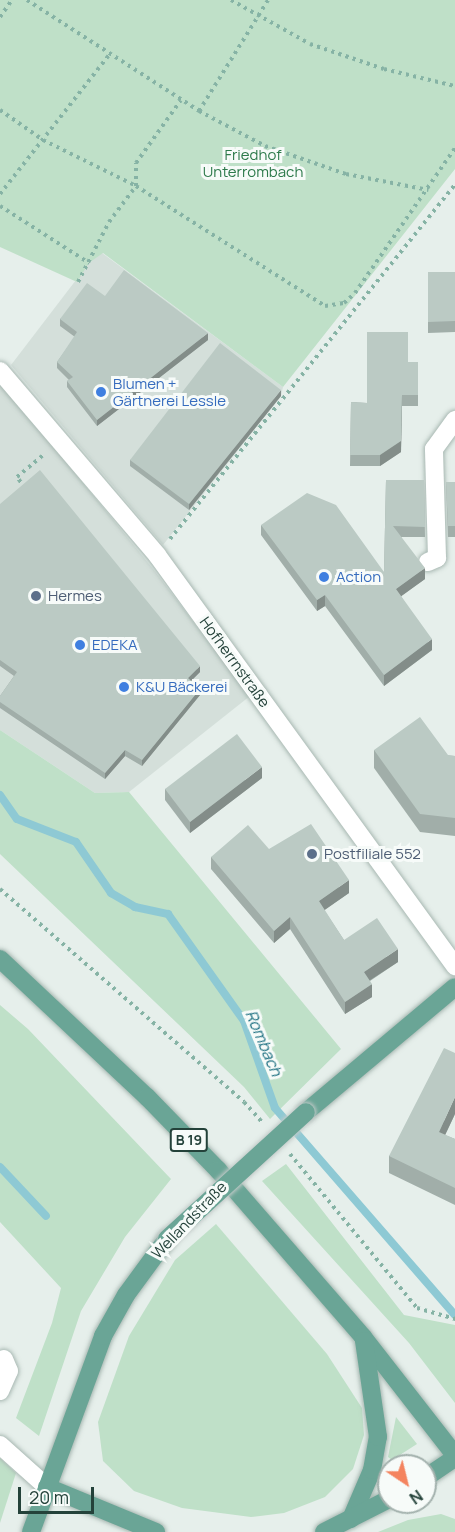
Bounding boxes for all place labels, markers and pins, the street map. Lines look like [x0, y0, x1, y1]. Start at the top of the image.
place label: Blumen + Gärtnerei Lessle [113, 374, 226, 409]
marker: Blumen + Gärtnerei Lessle [94, 385, 108, 399]
place label: Action [336, 568, 381, 586]
marker: Action [317, 570, 331, 584]
place label: Hermes [48, 587, 102, 605]
marker: Hermes [29, 589, 43, 603]
place label: EDEKA [92, 636, 138, 654]
marker: EDEKA [73, 638, 87, 652]
place label: K&U Bäckerei [136, 678, 228, 696]
marker: K&U Bäckerei [117, 680, 131, 694]
place label: Postfiliale 552 [324, 845, 421, 863]
marker: Postfiliale 552 [305, 847, 319, 861]

